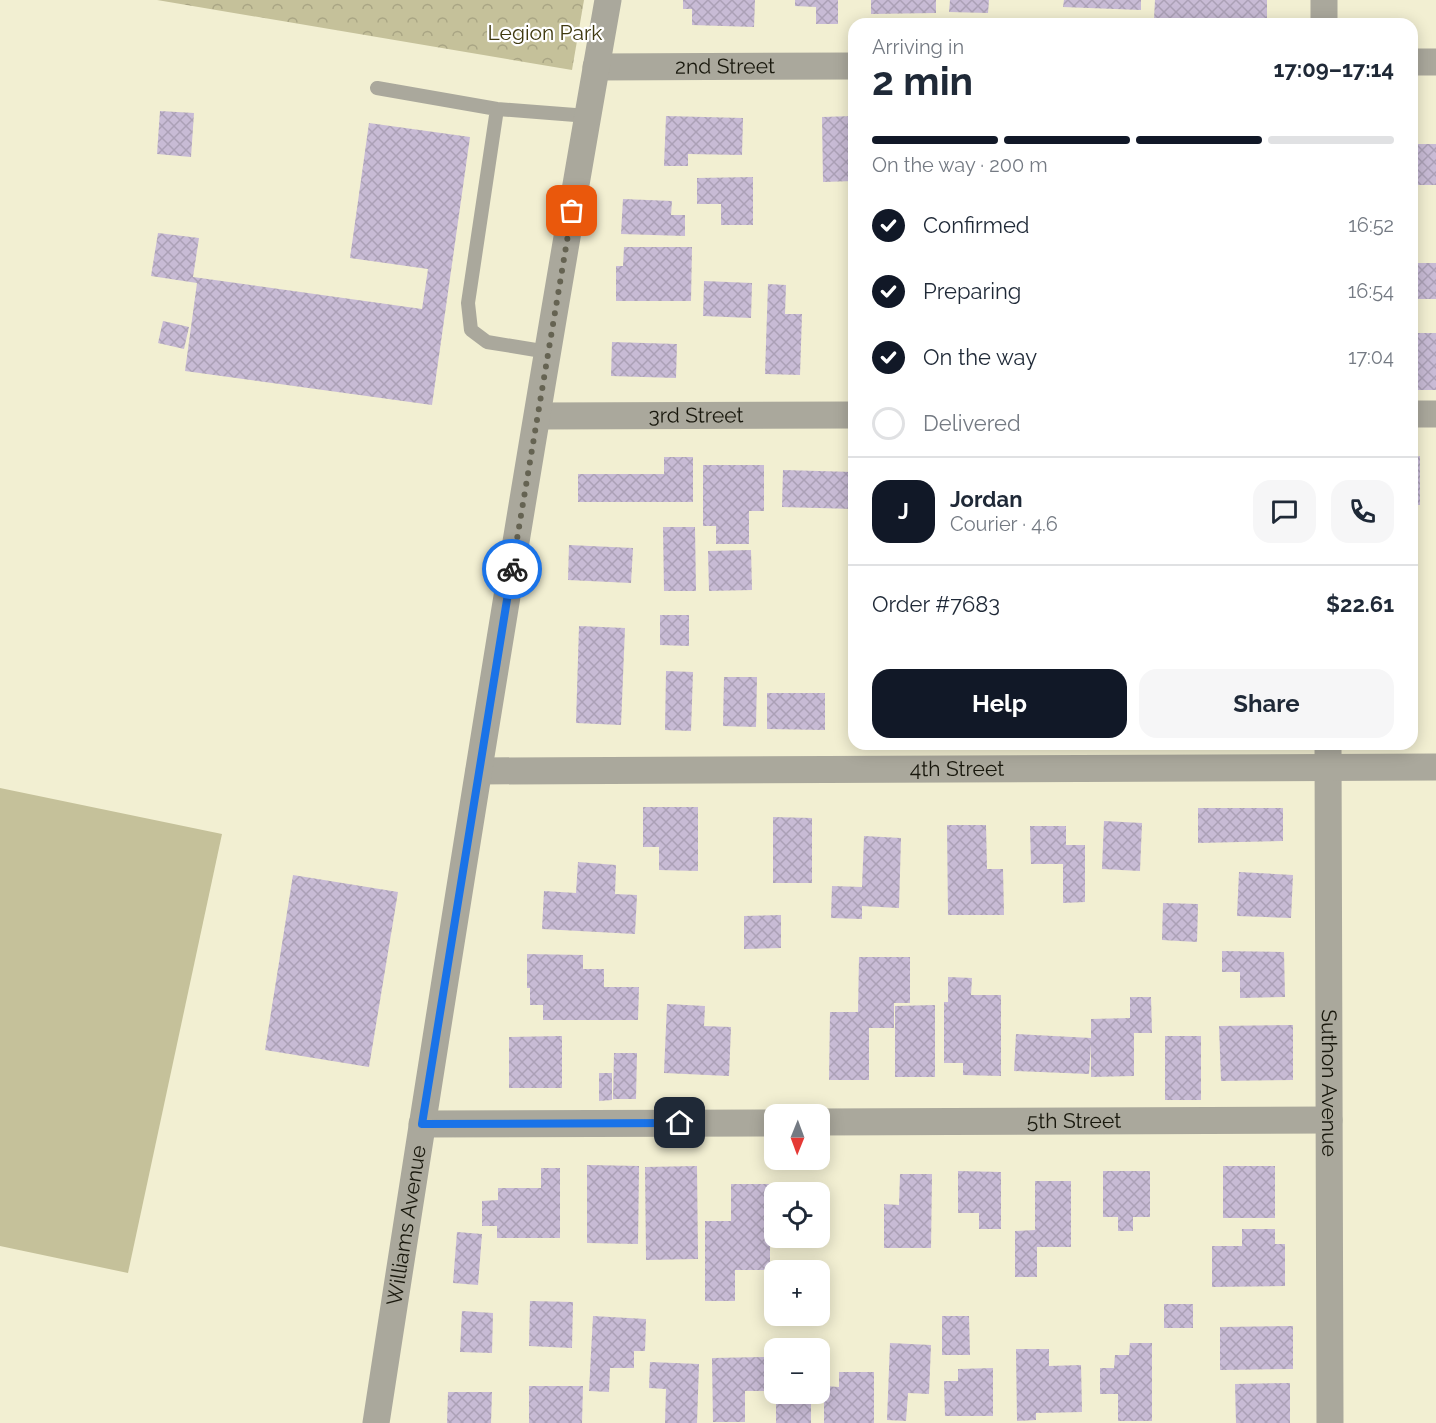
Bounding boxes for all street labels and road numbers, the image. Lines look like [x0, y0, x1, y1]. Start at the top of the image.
street label: 2nd Street [675, 53, 775, 79]
street label: 3rd Street [648, 402, 744, 428]
street label: 4th Street [910, 756, 1004, 781]
street label: Suthon Avenue [1317, 1009, 1342, 1157]
street label: 5th Street [1027, 1108, 1121, 1133]
street label: Williams Avenue [381, 1143, 431, 1307]

